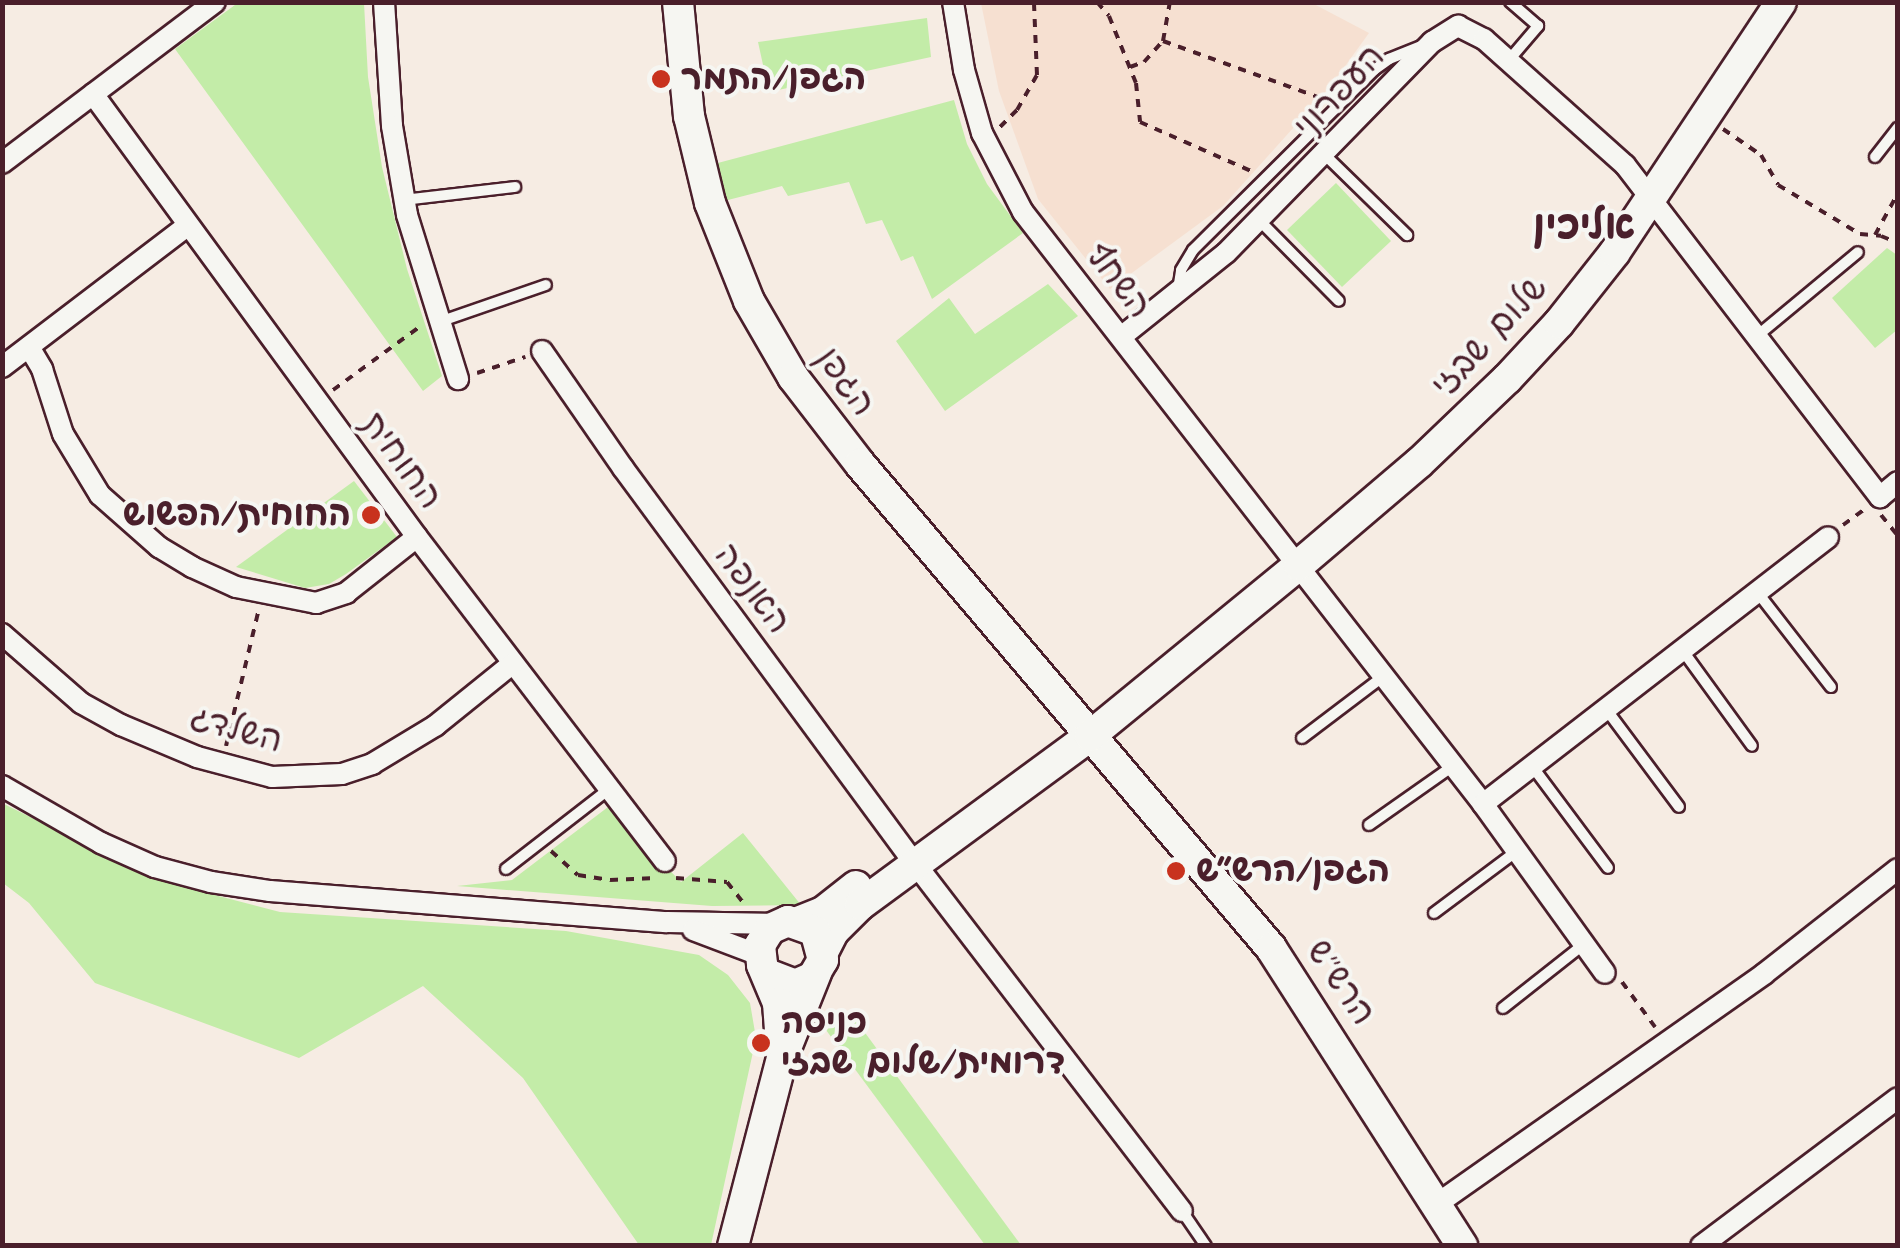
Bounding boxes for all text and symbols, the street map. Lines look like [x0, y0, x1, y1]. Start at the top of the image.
street label: העפרוני [1286, 36, 1394, 148]
place label: הגפן/התמר [681, 58, 866, 100]
marker: הגפן/התמר [650, 68, 672, 90]
district label: אליכין [1533, 203, 1635, 251]
street label: השחף [1076, 235, 1160, 327]
street label: שלום שבזי [1423, 268, 1557, 406]
street label: הגפן [806, 339, 884, 425]
street label: החוחית [351, 404, 451, 518]
place label: החוחית/הפשוש [123, 494, 351, 536]
marker: החוחית/הפשוש [360, 504, 382, 526]
street label: האנפה [705, 536, 799, 642]
street label: השלדג [185, 697, 287, 763]
place label: הגפן/הרש״ש [1196, 850, 1390, 892]
marker: הגפן/הרש״ש [1165, 860, 1187, 882]
street label: הרש''ש [1296, 932, 1384, 1034]
place label: כניסה דרומית/שלום שבזי [781, 1002, 1065, 1084]
marker: כניסה דרומית/שלום שבזי [750, 1032, 772, 1054]

